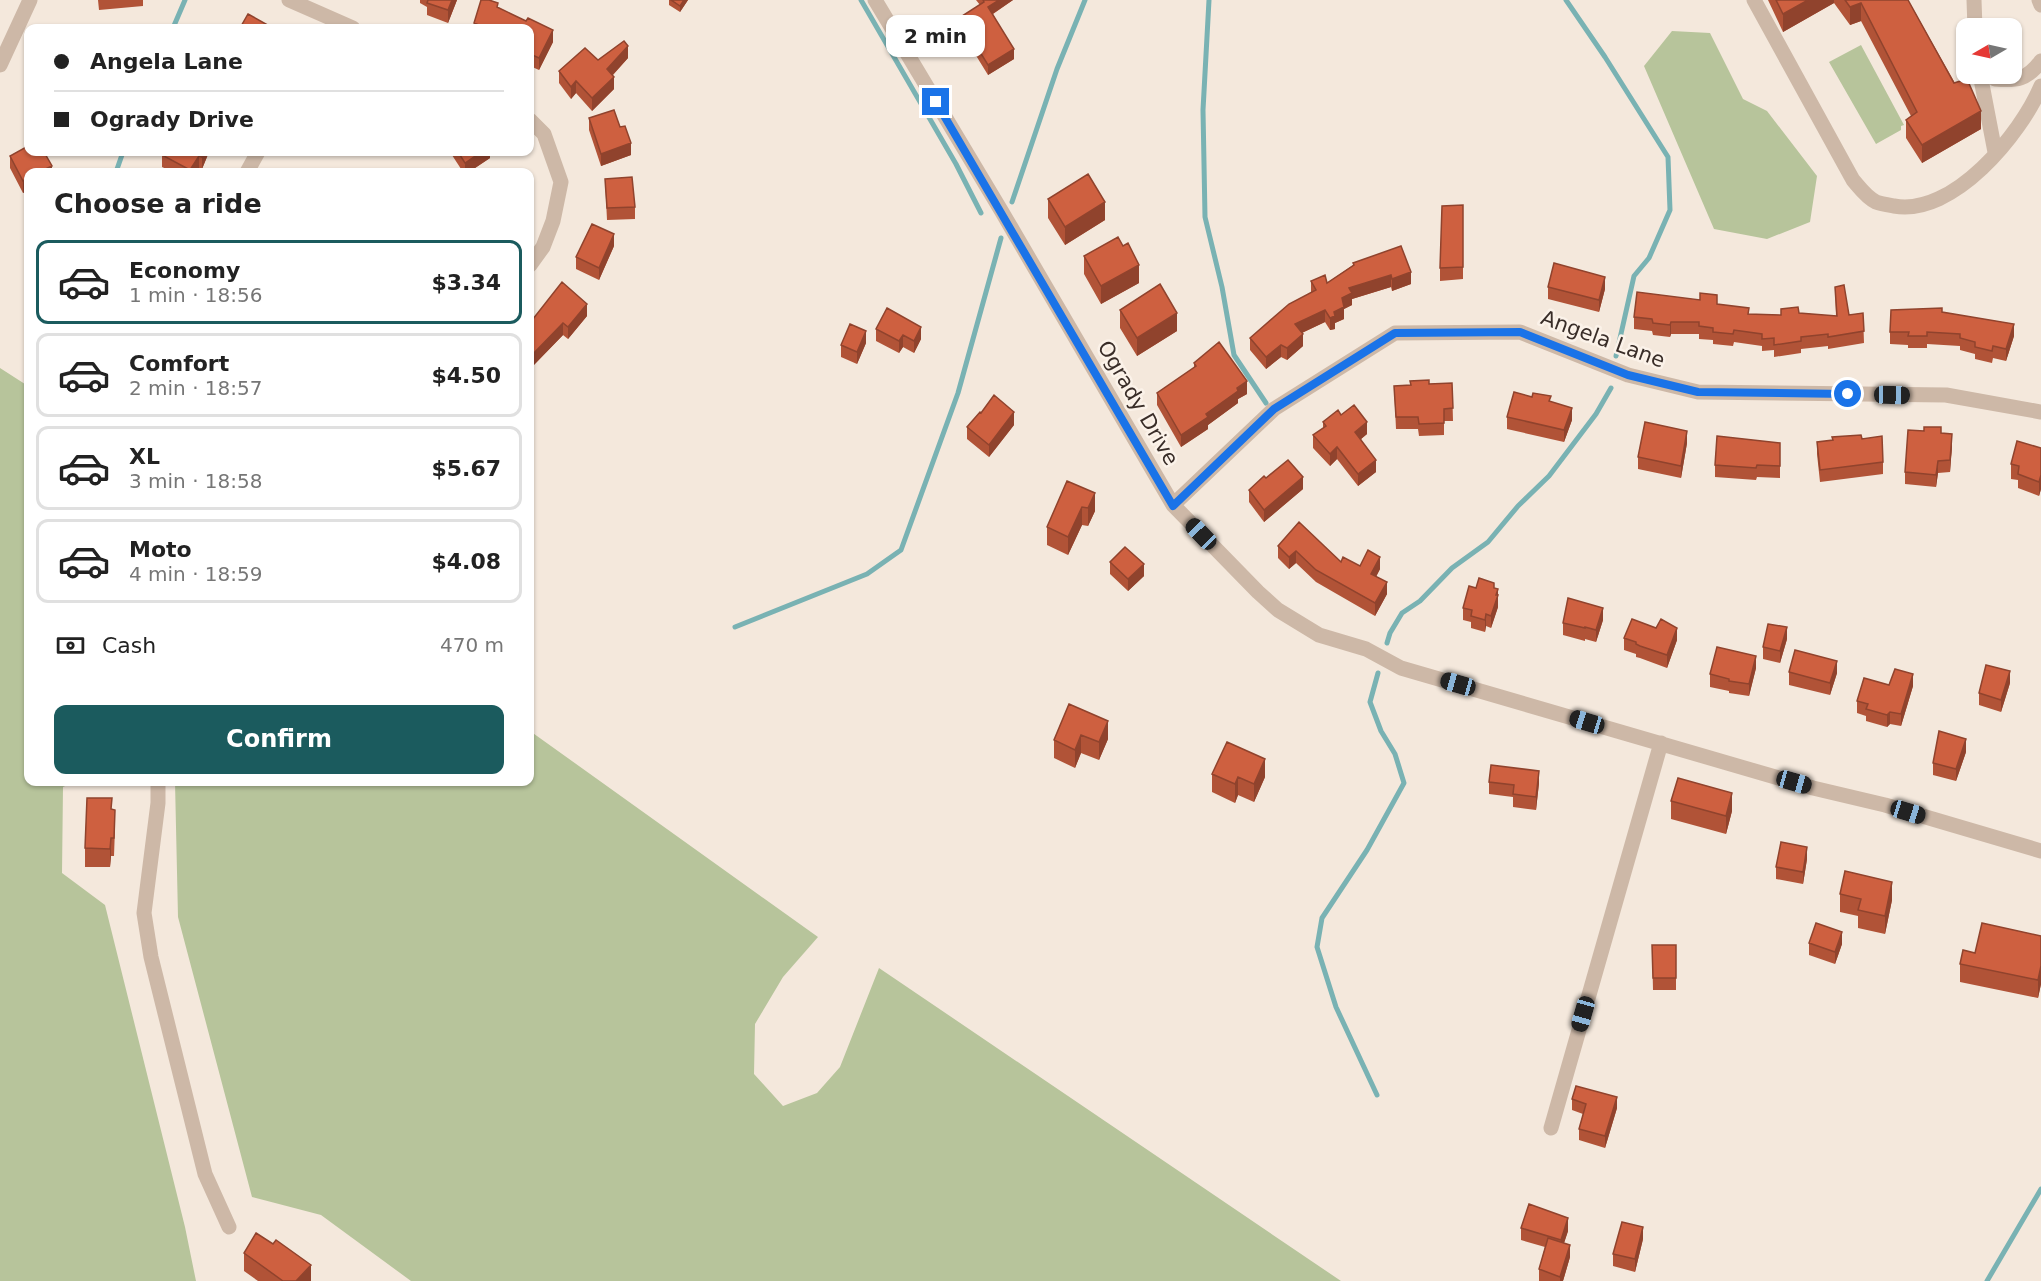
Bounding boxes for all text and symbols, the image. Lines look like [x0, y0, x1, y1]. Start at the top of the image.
callout: 2 min [886, 15, 986, 57]
north arrow [1956, 18, 2022, 84]
map controls [1956, 18, 2022, 84]
text: 2 min [904, 24, 967, 48]
text: Angela Lane [90, 49, 243, 74]
route end [922, 88, 949, 115]
text: Ogrady Drive [90, 107, 254, 132]
text: Choose a ride [54, 188, 262, 219]
icon: car [57, 255, 111, 309]
text: Economy [129, 258, 240, 283]
text: $3.34 [431, 270, 501, 295]
text: 1 min · 18:56 [129, 283, 263, 307]
street label: Angela Lane [1538, 305, 1668, 373]
street label: Ogrady Drive [1093, 336, 1183, 470]
icon: car [57, 348, 111, 402]
text: Comfort [129, 351, 229, 376]
text: $4.50 [431, 363, 501, 388]
text: 2 min · 18:57 [129, 376, 263, 400]
route start [1834, 380, 1861, 407]
car [1874, 386, 1910, 404]
icon: car [57, 441, 111, 495]
text: XL [129, 444, 160, 469]
text: $5.67 [431, 456, 501, 481]
text: 3 min · 18:58 [129, 469, 263, 493]
car [1182, 515, 1220, 553]
icon: car [57, 534, 111, 588]
text: Moto [129, 537, 192, 562]
text: $4.08 [431, 549, 501, 574]
text: 4 min · 18:59 [129, 562, 263, 586]
icon: cash [54, 629, 87, 662]
text: Cash [102, 633, 156, 658]
text: 470 m [440, 633, 504, 657]
car [1438, 670, 1478, 698]
button: Confirm [54, 705, 504, 774]
car [1567, 708, 1607, 736]
car [1774, 768, 1814, 796]
car [1888, 798, 1928, 826]
car [1569, 994, 1597, 1034]

